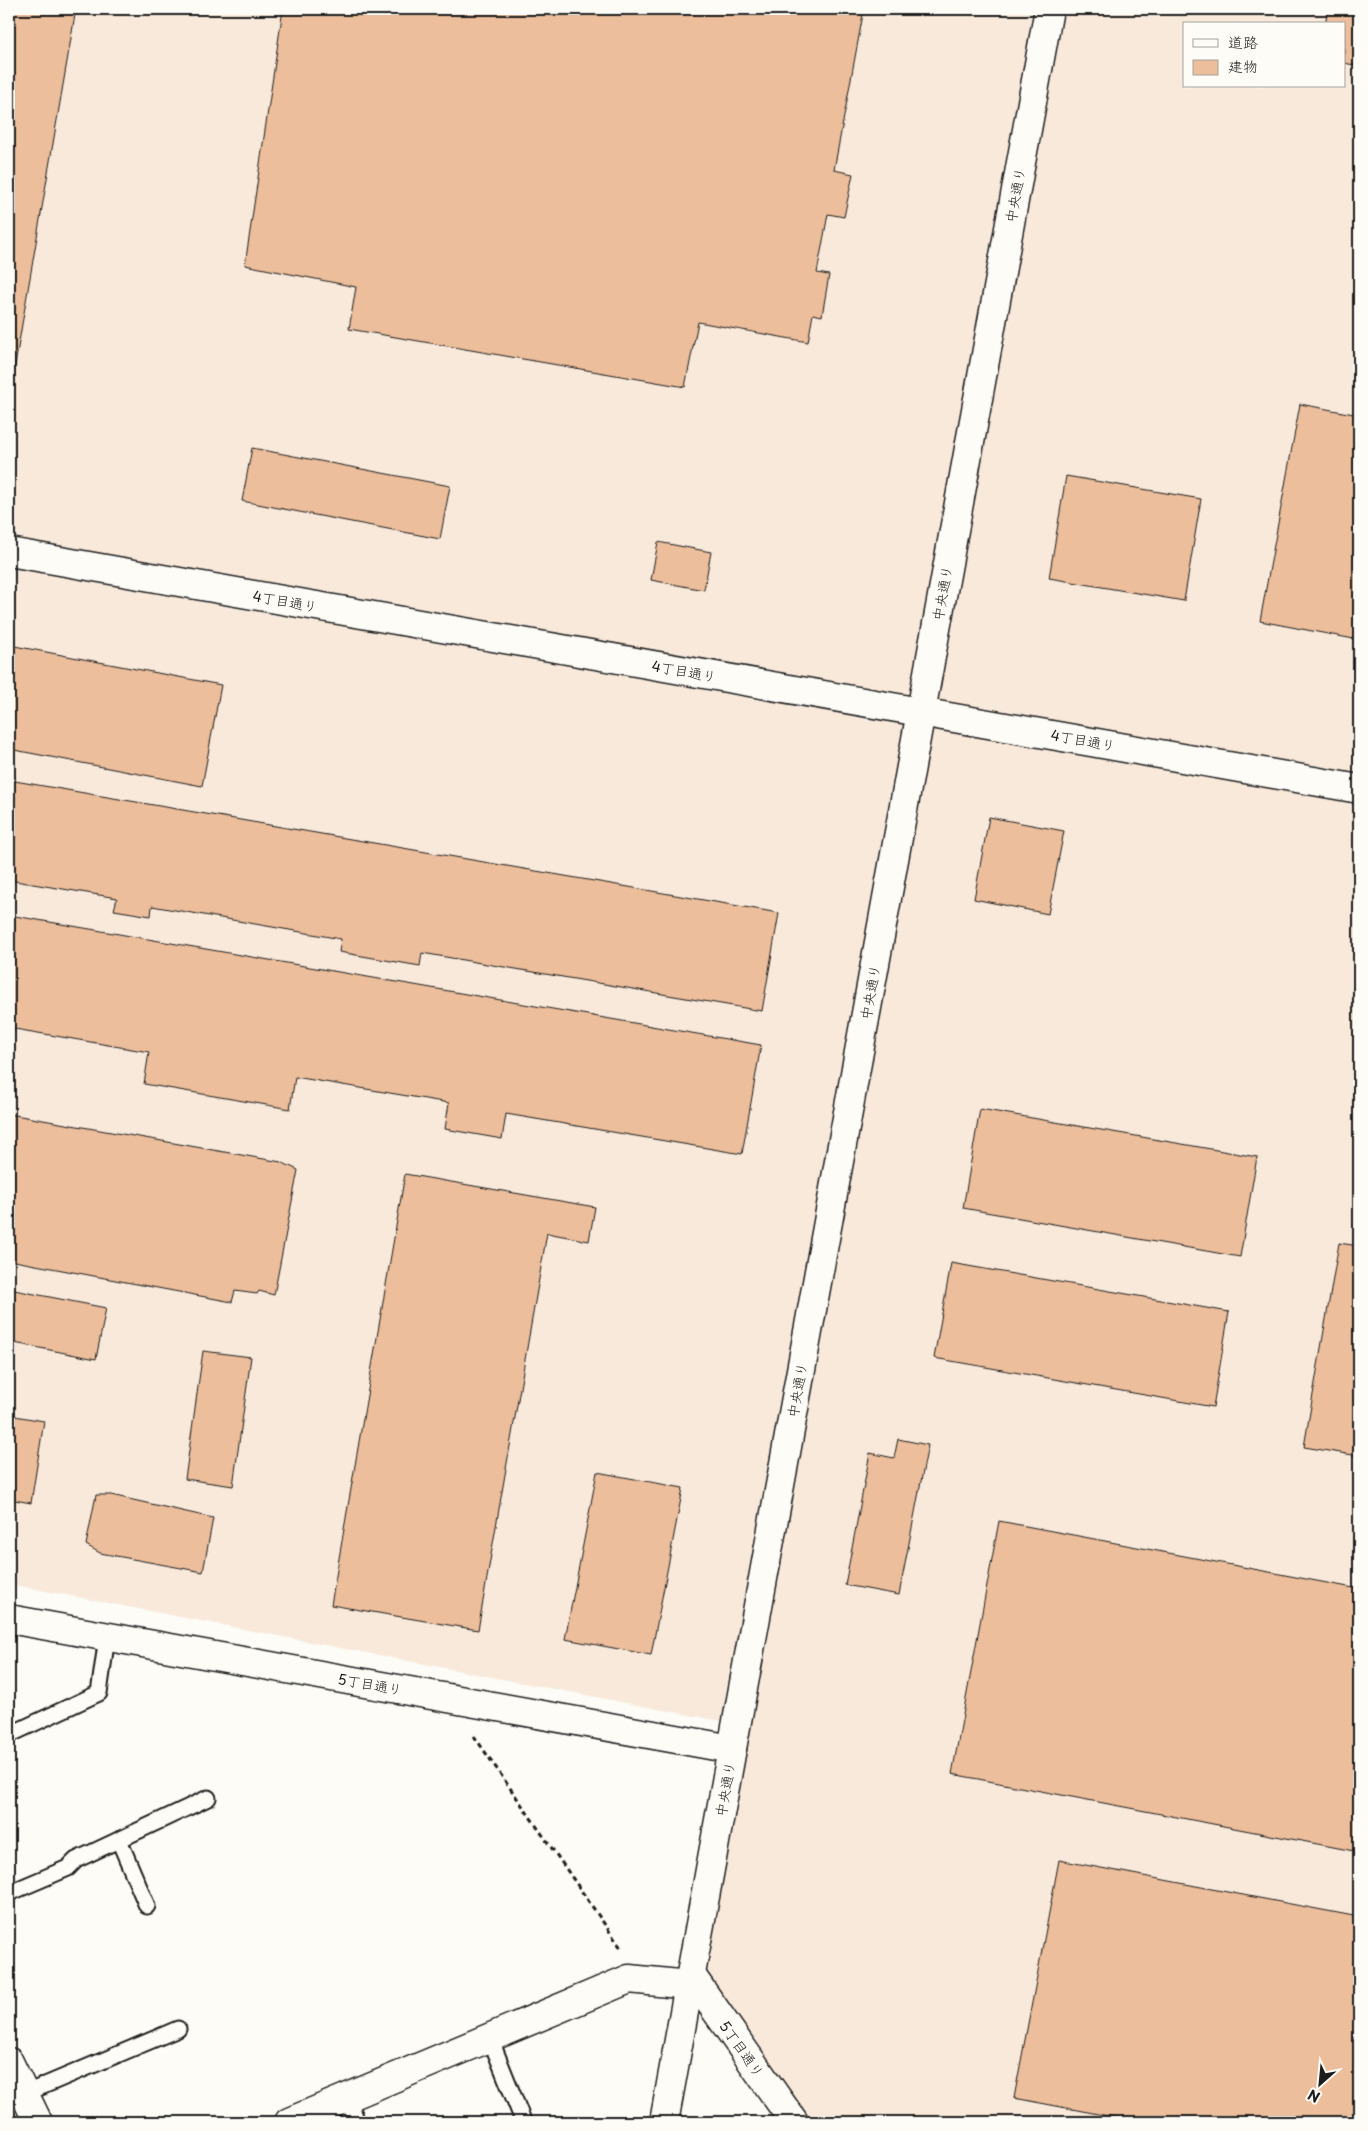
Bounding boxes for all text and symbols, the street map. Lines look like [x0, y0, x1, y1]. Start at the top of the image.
legend [1183, 22, 1346, 88]
text: 道路 [1228, 30, 1258, 53]
text: 建物 [1228, 54, 1258, 77]
street label: 中央通り [1000, 166, 1030, 224]
street label: 中央通り [927, 564, 957, 622]
street label: 4丁目通り [251, 585, 319, 617]
street label: 4丁目通り [650, 655, 718, 687]
street label: 4丁目通り [1049, 724, 1117, 756]
street label: 中央通り [855, 963, 885, 1021]
street label: 中央通り [782, 1361, 812, 1419]
street label: 5丁目通り [336, 1668, 404, 1700]
street label: 中央通り [710, 1760, 740, 1818]
street label: 5丁目通り [715, 2016, 769, 2082]
north arrow [1296, 2058, 1346, 2108]
text: N [1304, 2084, 1324, 2108]

